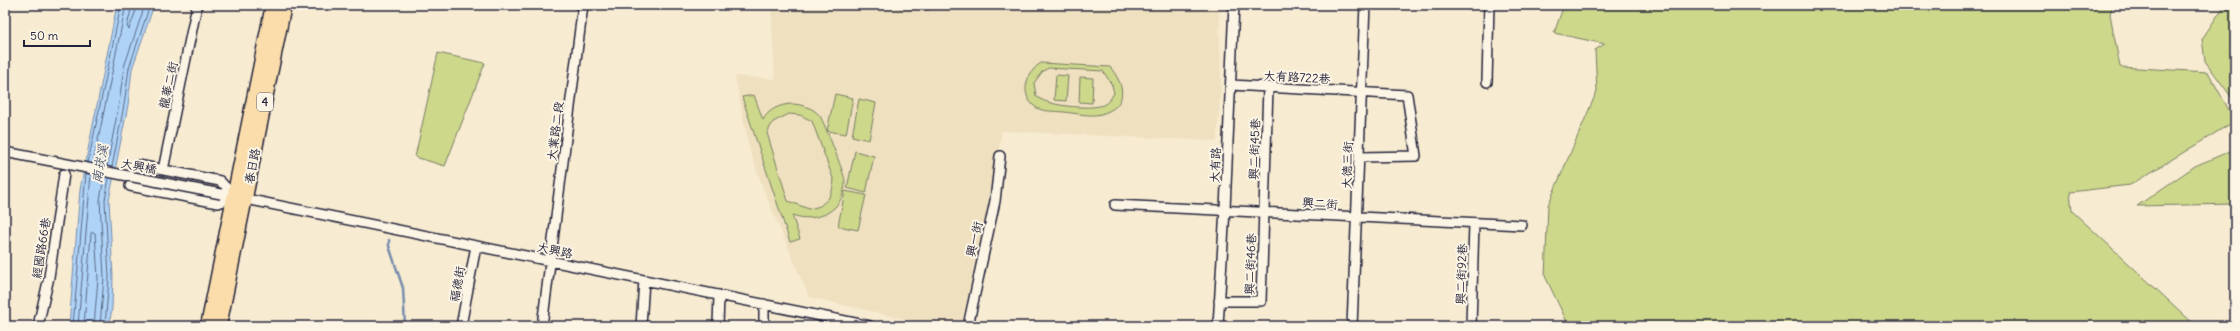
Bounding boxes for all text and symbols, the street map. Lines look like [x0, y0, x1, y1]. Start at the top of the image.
scale bar [24, 22, 90, 48]
text: 50 m [30, 28, 59, 43]
street label: 龍華二街 [156, 60, 180, 110]
street label: 大有路722巷 [1263, 68, 1331, 86]
road number: 4 [257, 93, 273, 111]
street label: 大業路二段 [544, 100, 566, 162]
street label: 興二街45巷 [1245, 118, 1263, 180]
street label: 大德三街 [1339, 141, 1355, 189]
water label: 南崁溪 [88, 142, 112, 185]
street label: 春日路 [241, 147, 263, 185]
street label: 大有路 [1207, 147, 1223, 183]
street label: 大興橋 [120, 155, 158, 177]
street label: 興二街 [1302, 194, 1338, 212]
street label: 經國路66巷 [29, 216, 53, 280]
street label: 興一街 [963, 220, 985, 258]
street label: 興二街46巷 [1241, 233, 1259, 295]
street label: 大興路 [536, 239, 574, 261]
street label: 興二街92巷 [1452, 243, 1470, 305]
street label: 福德街 [446, 265, 468, 303]

